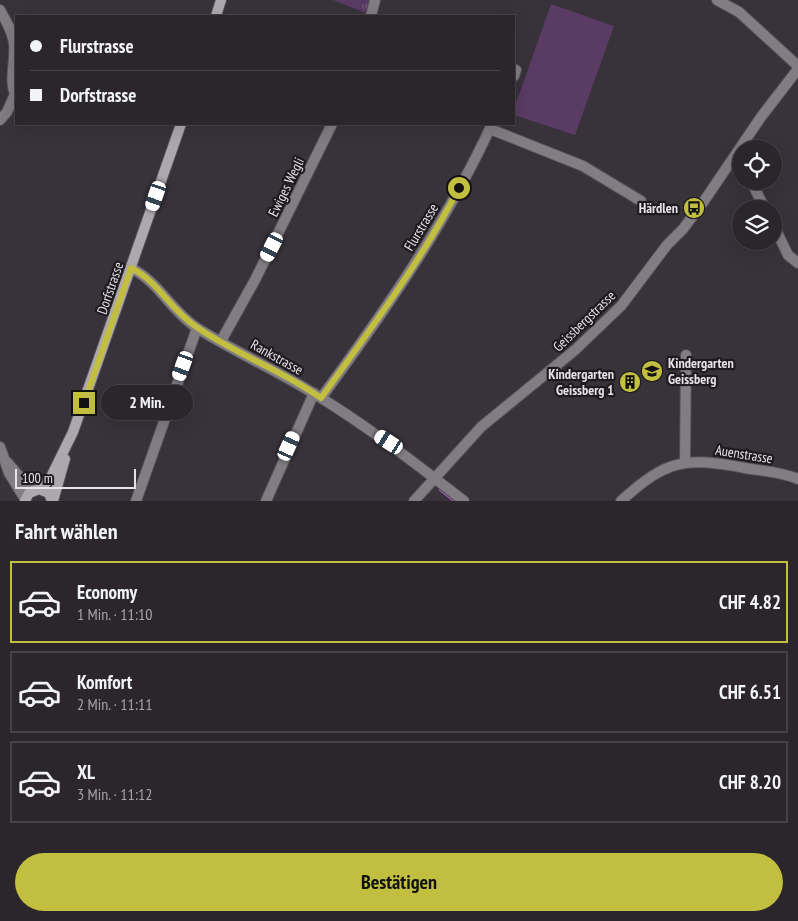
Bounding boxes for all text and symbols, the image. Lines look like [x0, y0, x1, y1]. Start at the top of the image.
text: Flurstrasse [60, 34, 134, 58]
text: Dorfstrasse [60, 83, 136, 107]
map controls [732, 140, 782, 250]
button: locate [732, 140, 782, 190]
street label: Ewiges Wegli [264, 154, 308, 220]
route start [448, 177, 470, 199]
car [144, 179, 167, 213]
bus stop icon: Härdlen [682, 196, 706, 220]
place label: Härdlen [639, 199, 678, 217]
street label: Flurstrasse [400, 200, 442, 254]
button: layers [732, 200, 782, 250]
car [258, 230, 285, 264]
street label: Dorfstrasse [93, 259, 127, 317]
street label: Geissbergstrasse [549, 287, 619, 355]
street label: Rankstrasse [248, 335, 307, 379]
car [170, 349, 195, 383]
place label: Kindergarten Geissberg [668, 354, 734, 388]
school or university icon: Kindergarten Geissberg [640, 359, 664, 383]
place label: Kindergarten Geissberg 1 [548, 365, 614, 399]
building icon: Kindergarten Geissberg 1 [618, 370, 642, 394]
callout: 2 Min. [102, 386, 194, 420]
route end [73, 392, 95, 414]
text: 2 Min. [129, 392, 165, 412]
car [372, 428, 405, 456]
car [276, 429, 301, 463]
street label: Auenstrasse [714, 441, 774, 467]
scale bar [15, 466, 136, 489]
text: 100 m [22, 469, 53, 487]
text: Fahrt wählen [15, 517, 118, 545]
icon: car [17, 580, 62, 625]
text: Economy [77, 580, 137, 604]
text: CHF 4.82 [719, 590, 781, 614]
text: 1 Min. · 11:10 [77, 604, 152, 624]
icon: car [17, 670, 62, 715]
text: Komfort [77, 670, 132, 694]
text: CHF 6.51 [719, 680, 781, 704]
text: 2 Min. · 11:11 [77, 694, 152, 714]
icon: car [17, 760, 62, 805]
text: XL [77, 760, 95, 784]
text: CHF 8.20 [719, 770, 781, 794]
text: 3 Min. · 11:12 [77, 784, 152, 804]
button: Bestätigen [15, 853, 783, 911]

